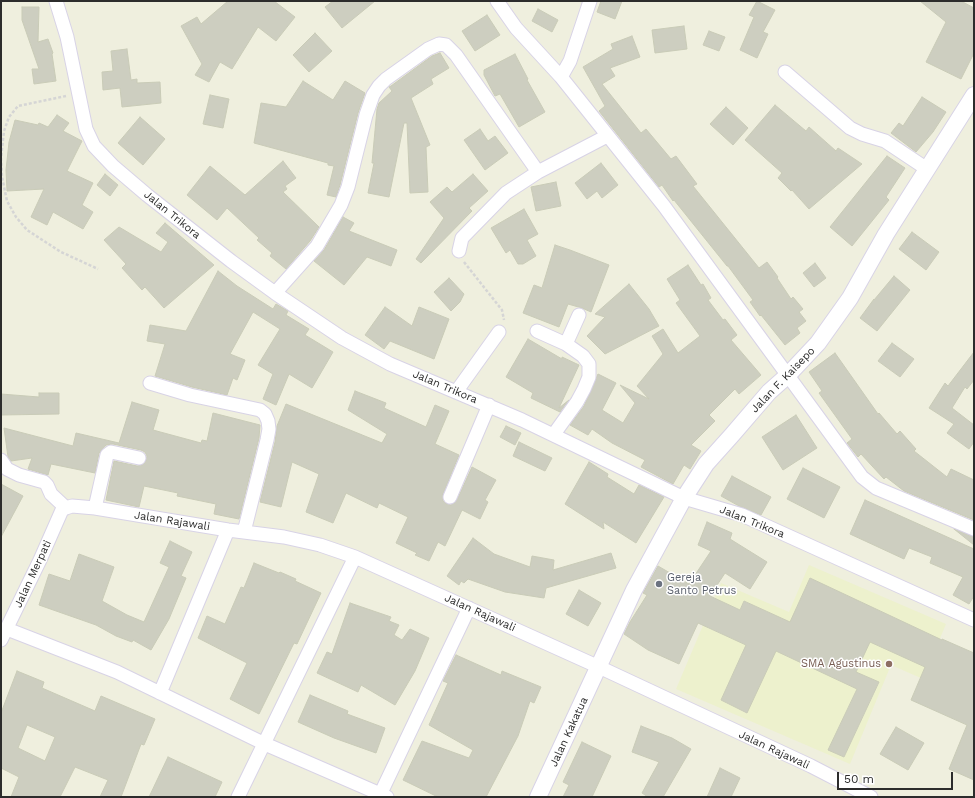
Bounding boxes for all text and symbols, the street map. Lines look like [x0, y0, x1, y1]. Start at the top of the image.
street label: Jalan Trikora [141, 188, 203, 242]
street label: Jalan F. Kaisepo [748, 344, 818, 416]
street label: Jalan Trikora [411, 367, 479, 407]
street label: Jalan Trikora [718, 503, 786, 541]
street label: Jalan Rajawali [133, 508, 211, 534]
street label: Jalan Merpati [12, 538, 54, 610]
place label: Gereja Santo Petrus [667, 571, 736, 597]
marker: Gereja Santo Petrus [654, 579, 664, 589]
street label: Jalan Rajawali [442, 591, 518, 635]
place label: SMA Agustinus [801, 657, 881, 671]
marker: SMA Agustinus [884, 659, 894, 669]
street label: Jalan Kakatua [547, 695, 591, 769]
street label: Jalan Rajawali [737, 728, 811, 772]
scale bar [839, 764, 955, 790]
text: 50 m [844, 772, 874, 786]

